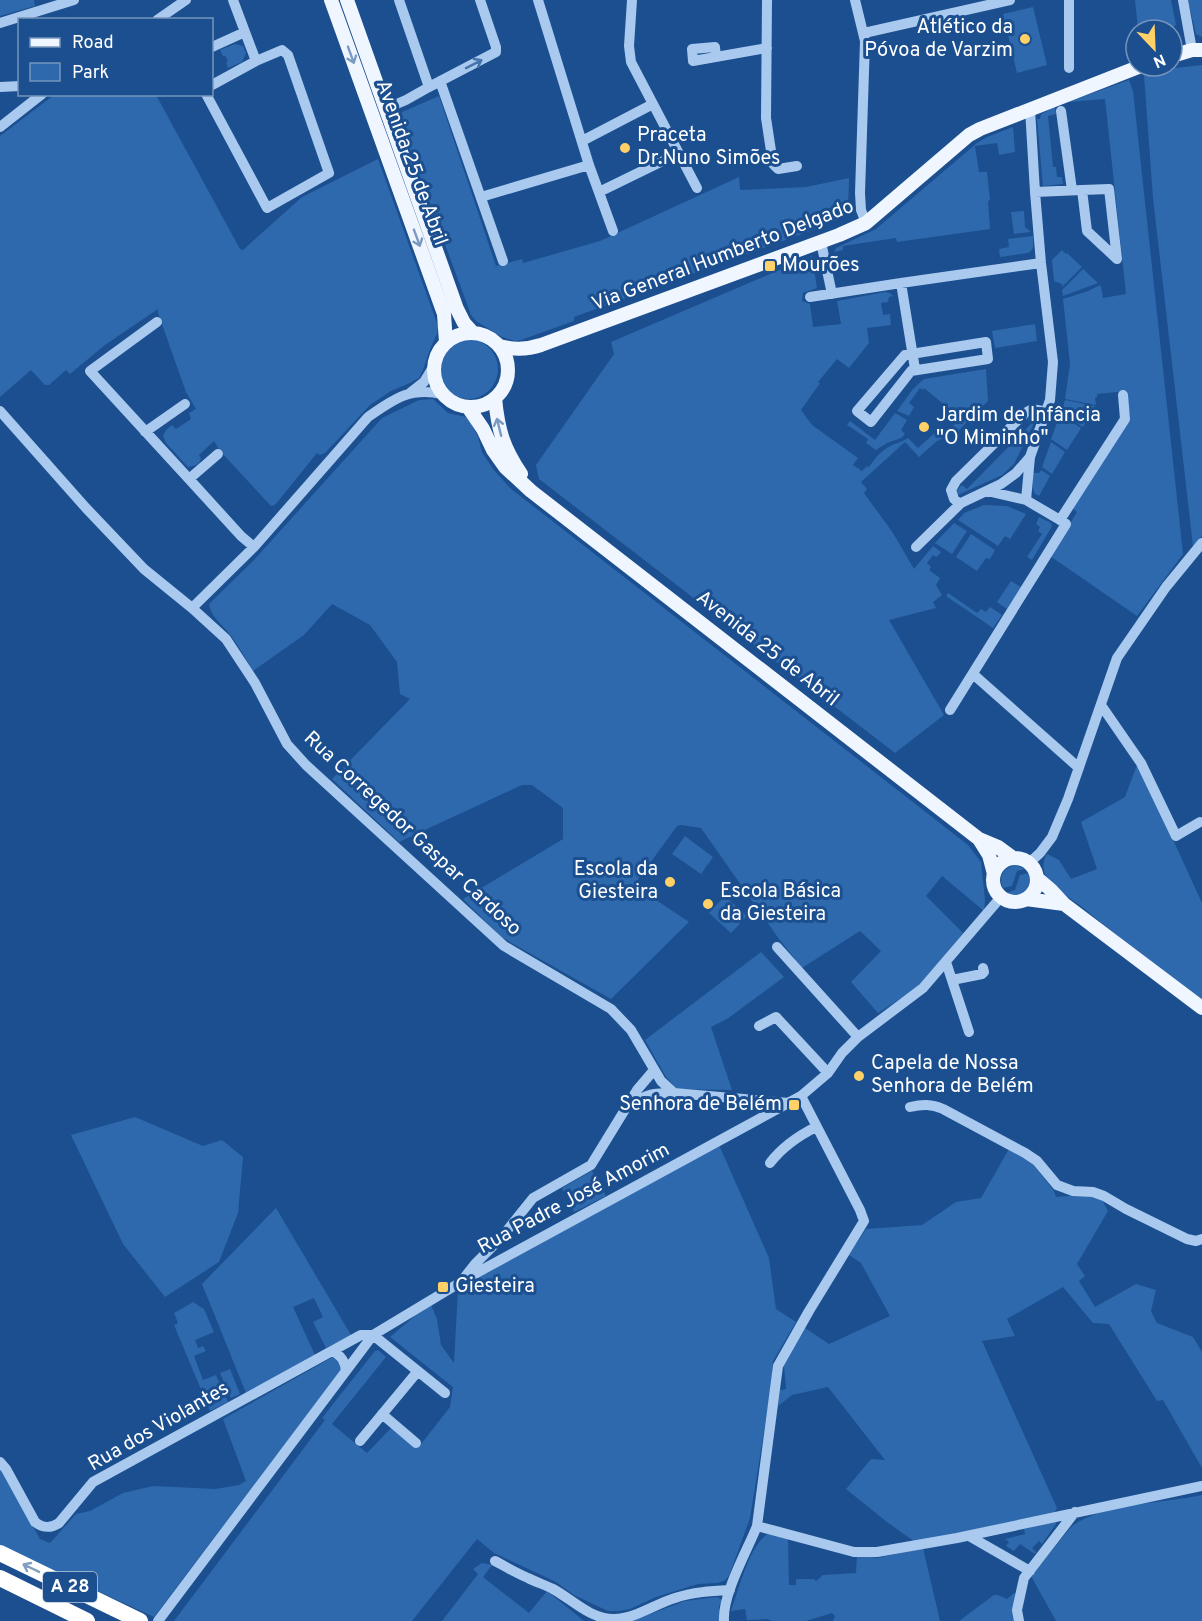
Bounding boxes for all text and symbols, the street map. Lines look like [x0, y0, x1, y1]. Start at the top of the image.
place label: Atlético da Póvoa de Varzim [864, 15, 1013, 64]
legend [18, 18, 213, 96]
north arrow [1124, 18, 1184, 78]
text: Road [72, 32, 114, 55]
marker: Atlético da Póvoa de Varzim [1018, 32, 1032, 46]
one-way arrow [347, 45, 358, 64]
text: N [1150, 49, 1168, 71]
one-way arrow [465, 58, 483, 69]
text: Park [72, 62, 109, 85]
street label: Avenida 25 de Abril [369, 77, 453, 249]
place label: Praceta Dr.Nuno Simões [637, 123, 780, 172]
marker: Praceta Dr.Nuno Simões [618, 141, 632, 155]
street label: Via General Humberto Delgado [588, 194, 858, 318]
one-way arrow [413, 228, 424, 247]
place label: Mourões [782, 253, 860, 279]
marker: Mourões [763, 259, 777, 273]
place label: Jardim de Infância "O Miminho" [936, 403, 1101, 452]
one-way arrow [493, 418, 505, 437]
marker: Jardim de Infância "O Miminho" [917, 420, 931, 434]
street label: Avenida 25 de Abril [690, 585, 844, 713]
street label: Rua Corregedor Gaspar Cardoso [297, 726, 527, 942]
place label: Escola da Giesteira [574, 857, 658, 906]
marker: Escola da Giesteira [663, 875, 677, 889]
place label: Escola Básica da Giesteira [720, 879, 841, 928]
marker: Escola Básica da Giesteira [701, 897, 715, 911]
place label: Capela de Nossa Senhora de Belém [871, 1051, 1034, 1100]
marker: Capela de Nossa Senhora de Belém [852, 1069, 866, 1083]
place label: Senhora de Belém [619, 1092, 782, 1118]
marker: Senhora de Belém [787, 1098, 801, 1112]
street label: Rua Padre José Amorim [473, 1137, 675, 1261]
place label: Giesteira [455, 1274, 535, 1300]
marker: Giesteira [436, 1280, 450, 1294]
street label: Rua dos Violantes [84, 1376, 234, 1478]
one-way arrow [23, 1562, 41, 1574]
road number: A 28 [43, 1572, 97, 1602]

